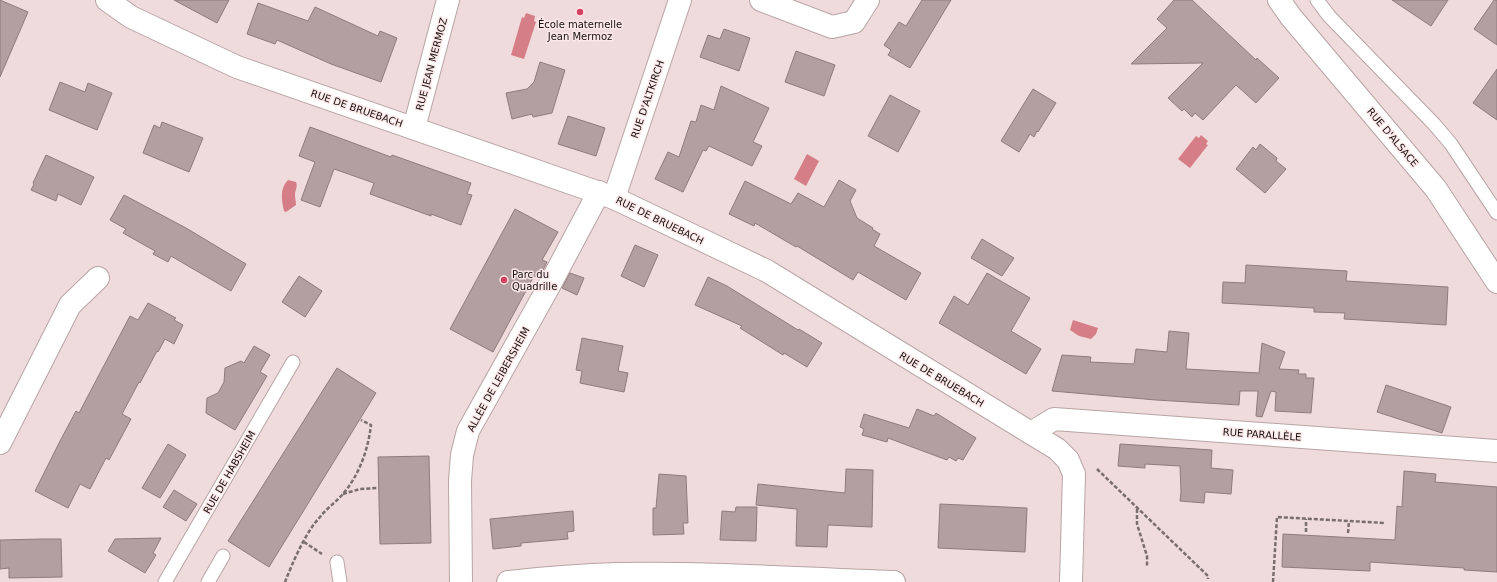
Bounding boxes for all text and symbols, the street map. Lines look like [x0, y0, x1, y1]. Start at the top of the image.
marker: École maternelle Jean Mermoz [575, 7, 585, 17]
street label: RUE JEAN MERMOZ [414, 16, 449, 112]
place label: École maternelle Jean Mermoz [538, 18, 622, 42]
street label: RUE D'ALTKIRCH [629, 59, 666, 140]
street label: RUE DE BRUEBACH [309, 88, 404, 129]
street label: RUE D'ALSACE [1365, 106, 1420, 169]
street label: RUE DE BRUEBACH [614, 194, 706, 247]
place label: Parc du Quadrille [512, 269, 557, 292]
marker: Parc du Quadrille [499, 275, 509, 285]
street label: ALLÉE DE LEIBERSHEIM [464, 325, 532, 433]
street label: RUE DE BRUEBACH [898, 350, 986, 409]
street label: RUE PARALLÈLE [1222, 425, 1302, 443]
street label: RUE DE HABSHEIM [201, 429, 258, 516]

